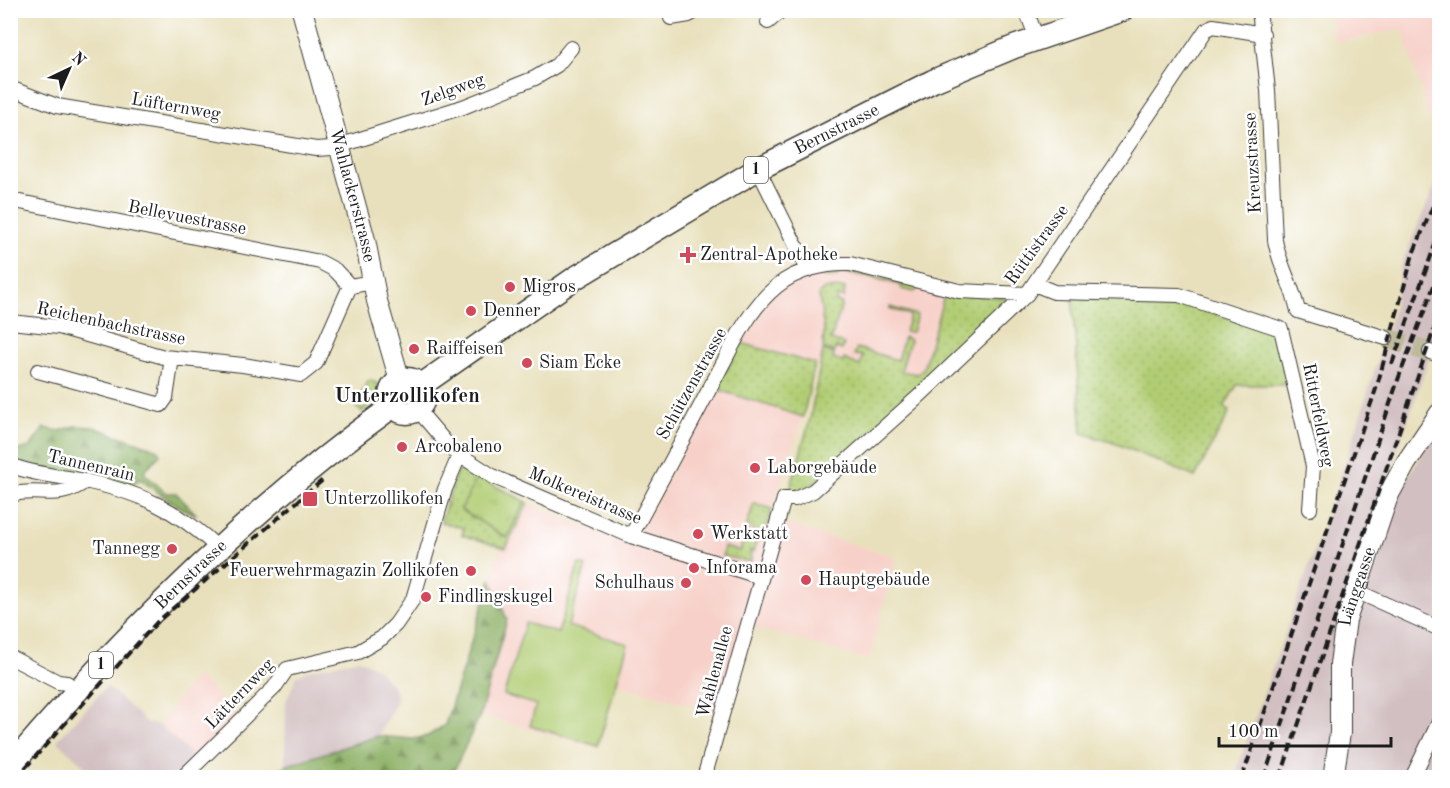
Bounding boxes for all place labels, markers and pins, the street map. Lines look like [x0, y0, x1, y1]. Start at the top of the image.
place label: Zentral-Apotheke [700, 246, 838, 264]
marker: Zentral-Apotheke [681, 248, 695, 262]
place label: Migros [522, 278, 576, 296]
marker: Migros [503, 280, 517, 294]
place label: Denner [483, 302, 541, 320]
marker: Denner [464, 304, 478, 318]
place label: Raiffeisen [426, 340, 504, 358]
marker: Raiffeisen [407, 342, 421, 356]
place label: Siam Ecke [539, 354, 621, 372]
marker: Siam Ecke [520, 356, 534, 370]
place label: Arcobaleno [414, 438, 502, 456]
marker: Arcobaleno [395, 440, 409, 454]
place label: Laborgebäude [767, 459, 877, 477]
marker: Laborgebäude [748, 461, 762, 475]
marker: Unterzollikofen [301, 490, 319, 508]
place label: Unterzollikofen [324, 490, 444, 508]
place label: Werkstatt [710, 525, 788, 543]
marker: Werkstatt [691, 527, 705, 541]
place label: Tannegg [92, 540, 160, 558]
marker: Tannegg [165, 542, 179, 556]
place label: Inforama [706, 559, 777, 577]
marker: Inforama [687, 561, 701, 575]
place label: Feuerwehrmagazin Zollikofen [229, 562, 459, 580]
marker: Feuerwehrmagazin Zollikofen [464, 564, 478, 578]
place label: Hauptgebäude [818, 571, 930, 589]
marker: Hauptgebäude [799, 573, 813, 587]
place label: Schulhaus [595, 574, 674, 592]
marker: Schulhaus [679, 576, 693, 590]
place label: Findlingskugel [438, 588, 553, 606]
marker: Findlingskugel [419, 590, 433, 604]

